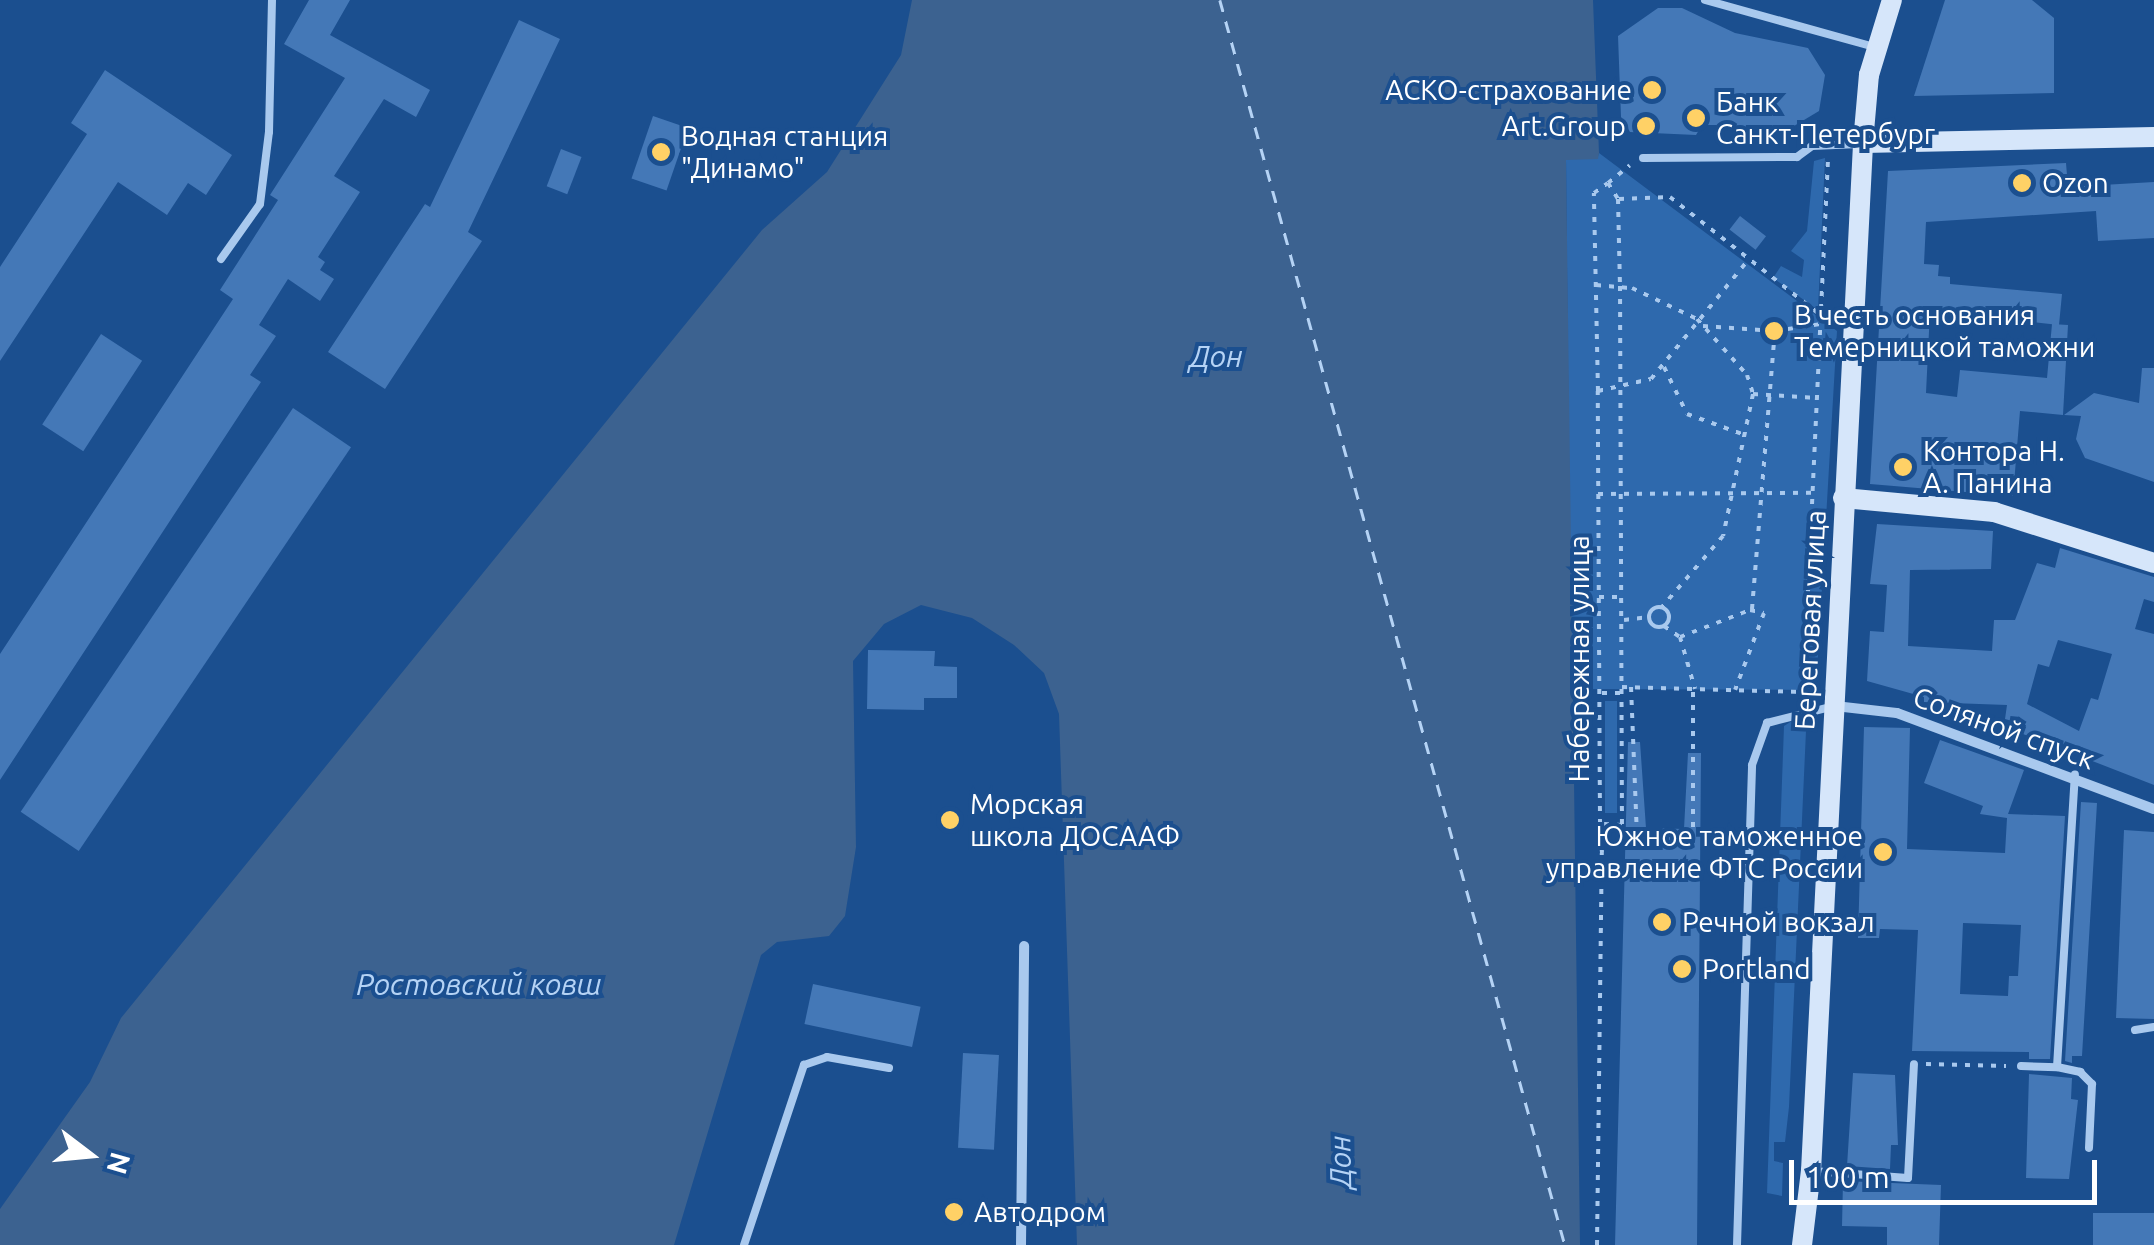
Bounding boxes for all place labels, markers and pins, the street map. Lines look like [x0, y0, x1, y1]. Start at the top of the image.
place label: АСКО-страхование [1385, 73, 1632, 107]
marker: АСКО-страхование [1641, 79, 1663, 101]
place label: Банк Санкт-Петербург [1716, 85, 1935, 151]
marker: Банк Санкт-Петербург [1685, 107, 1707, 129]
place label: Art.Group [1502, 109, 1626, 143]
marker: Art.Group [1635, 115, 1657, 137]
place label: Водная станция "Динамо" [681, 119, 888, 185]
marker: Водная станция "Динамо" [650, 141, 672, 163]
place label: Ozon [2042, 166, 2109, 200]
marker: Ozon [2011, 172, 2033, 194]
place label: В честь основания Темерницкой таможни [1794, 298, 2095, 364]
marker: В честь основания Темерницкой таможни [1763, 320, 1785, 342]
place label: Контора Н. А. Панина [1923, 434, 2065, 500]
marker: Контора Н. А. Панина [1892, 456, 1914, 478]
place label: Морская школа ДОСААФ [970, 787, 1180, 853]
marker: Морская школа ДОСААФ [939, 809, 961, 831]
place label: Южное таможенное управление ФТС России [1546, 819, 1863, 885]
marker: Южное таможенное управление ФТС России [1872, 841, 1894, 863]
place label: Речной вокзал [1682, 905, 1875, 939]
marker: Речной вокзал [1651, 911, 1673, 933]
place label: Portland [1702, 952, 1811, 986]
marker: Portland [1671, 958, 1693, 980]
place label: Автодром [974, 1195, 1106, 1229]
marker: Автодром [943, 1201, 965, 1223]

